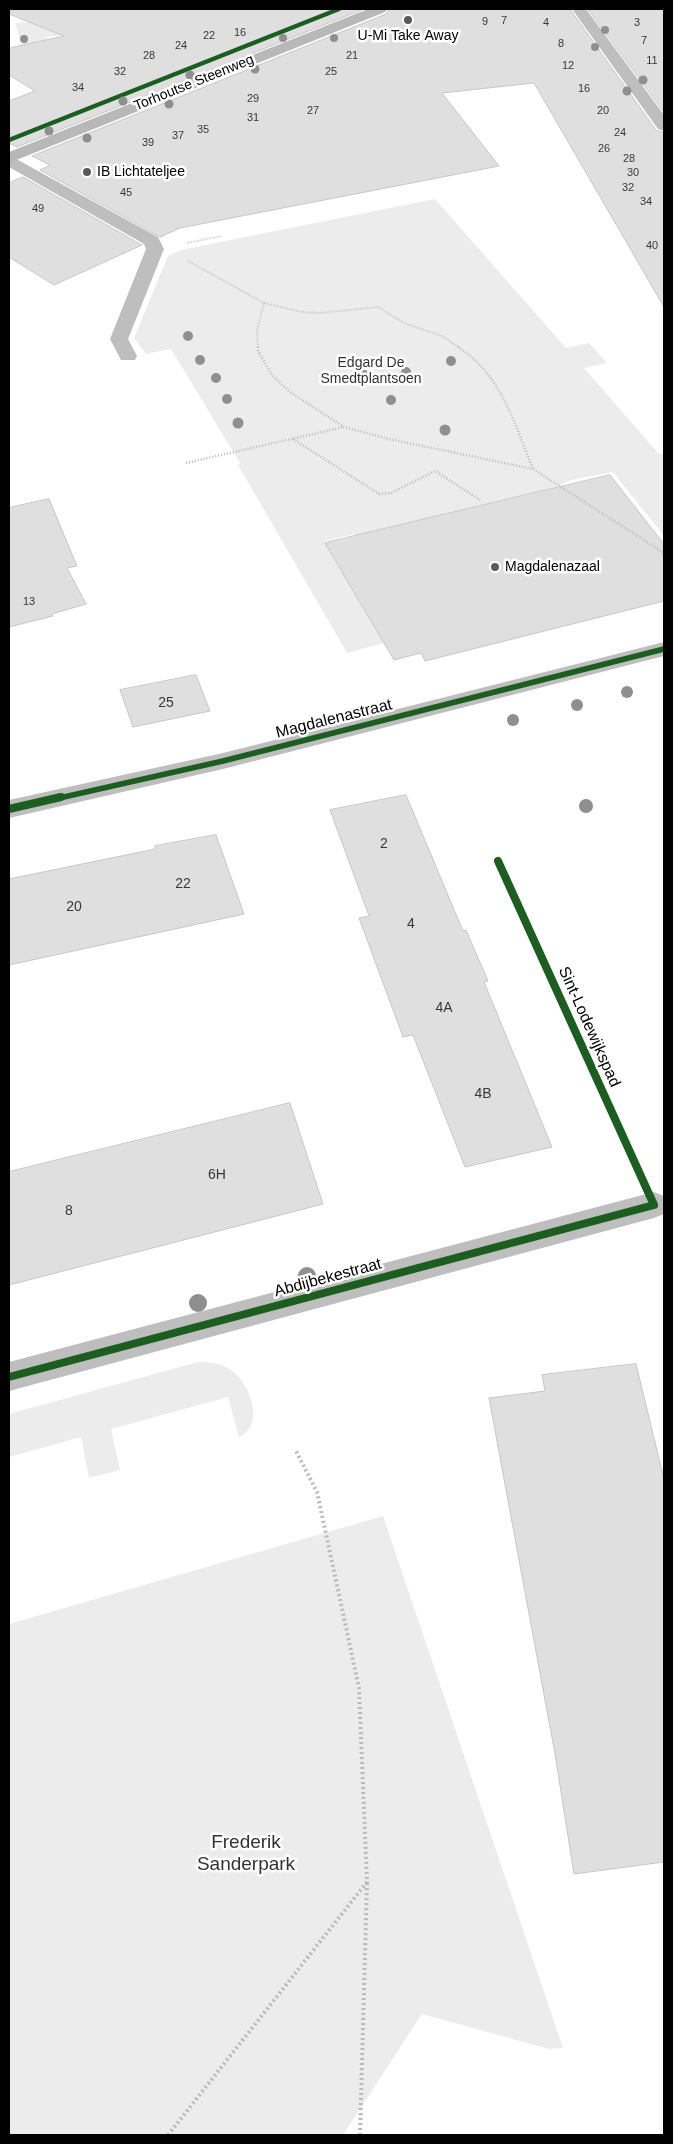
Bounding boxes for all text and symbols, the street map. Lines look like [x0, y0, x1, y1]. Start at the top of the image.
marker: U-Mi Take Away [402, 14, 414, 26]
house number: 7 [501, 14, 507, 28]
house number: 9 [482, 15, 488, 29]
house number: 4 [543, 16, 549, 30]
house number: 3 [634, 16, 640, 30]
house number: 16 [234, 26, 246, 40]
place label: U-Mi Take Away [358, 28, 458, 44]
house number: 22 [203, 29, 215, 43]
house number: 7 [641, 34, 647, 48]
house number: 8 [558, 37, 564, 51]
house number: 24 [175, 39, 187, 53]
house number: 28 [143, 49, 155, 63]
house number: 21 [346, 49, 358, 63]
street label: Torhoutse Steenweg [132, 51, 256, 115]
house number: 11 [646, 54, 658, 68]
house number: 12 [562, 59, 574, 73]
house number: 32 [114, 65, 126, 79]
house number: 25 [325, 65, 337, 79]
house number: 34 [72, 81, 84, 95]
house number: 16 [578, 82, 590, 96]
house number: 29 [247, 92, 259, 106]
house number: 27 [307, 104, 319, 118]
house number: 20 [597, 104, 609, 118]
house number: 31 [247, 111, 259, 125]
house number: 35 [197, 123, 209, 137]
house number: 24 [614, 126, 626, 140]
house number: 37 [172, 129, 184, 143]
house number: 39 [142, 136, 154, 150]
house number: 26 [598, 142, 610, 156]
house number: 28 [623, 152, 635, 166]
place label: IB Lichtateljee [97, 164, 185, 180]
marker: IB Lichtateljee [81, 166, 93, 178]
house number: 30 [627, 166, 639, 180]
house number: 32 [622, 181, 634, 195]
house number: 45 [120, 186, 132, 200]
house number: 34 [640, 195, 652, 209]
house number: 49 [32, 202, 44, 216]
house number: 40 [646, 239, 658, 253]
park label: Edgard De Smedtplantsoen [320, 355, 422, 388]
place label: Magdalenazaal [505, 559, 600, 575]
marker: Magdalenazaal [489, 561, 501, 573]
house number: 13 [23, 595, 35, 609]
house number: 25 [158, 695, 174, 711]
street label: Magdalenastraat [274, 695, 394, 743]
house number: 2 [380, 836, 388, 852]
house number: 22 [175, 876, 191, 892]
house number: 20 [66, 899, 82, 915]
house number: 4 [407, 916, 415, 932]
street label: Sint-Lodewijkspad [554, 964, 624, 1090]
house number: 4A [435, 1000, 453, 1016]
house number: 4B [474, 1086, 492, 1102]
house number: 6H [208, 1167, 226, 1183]
house number: 8 [65, 1203, 73, 1219]
street label: Abdijbekestraat [272, 1254, 384, 1302]
park label: Frederik Sanderpark [197, 1832, 295, 1876]

